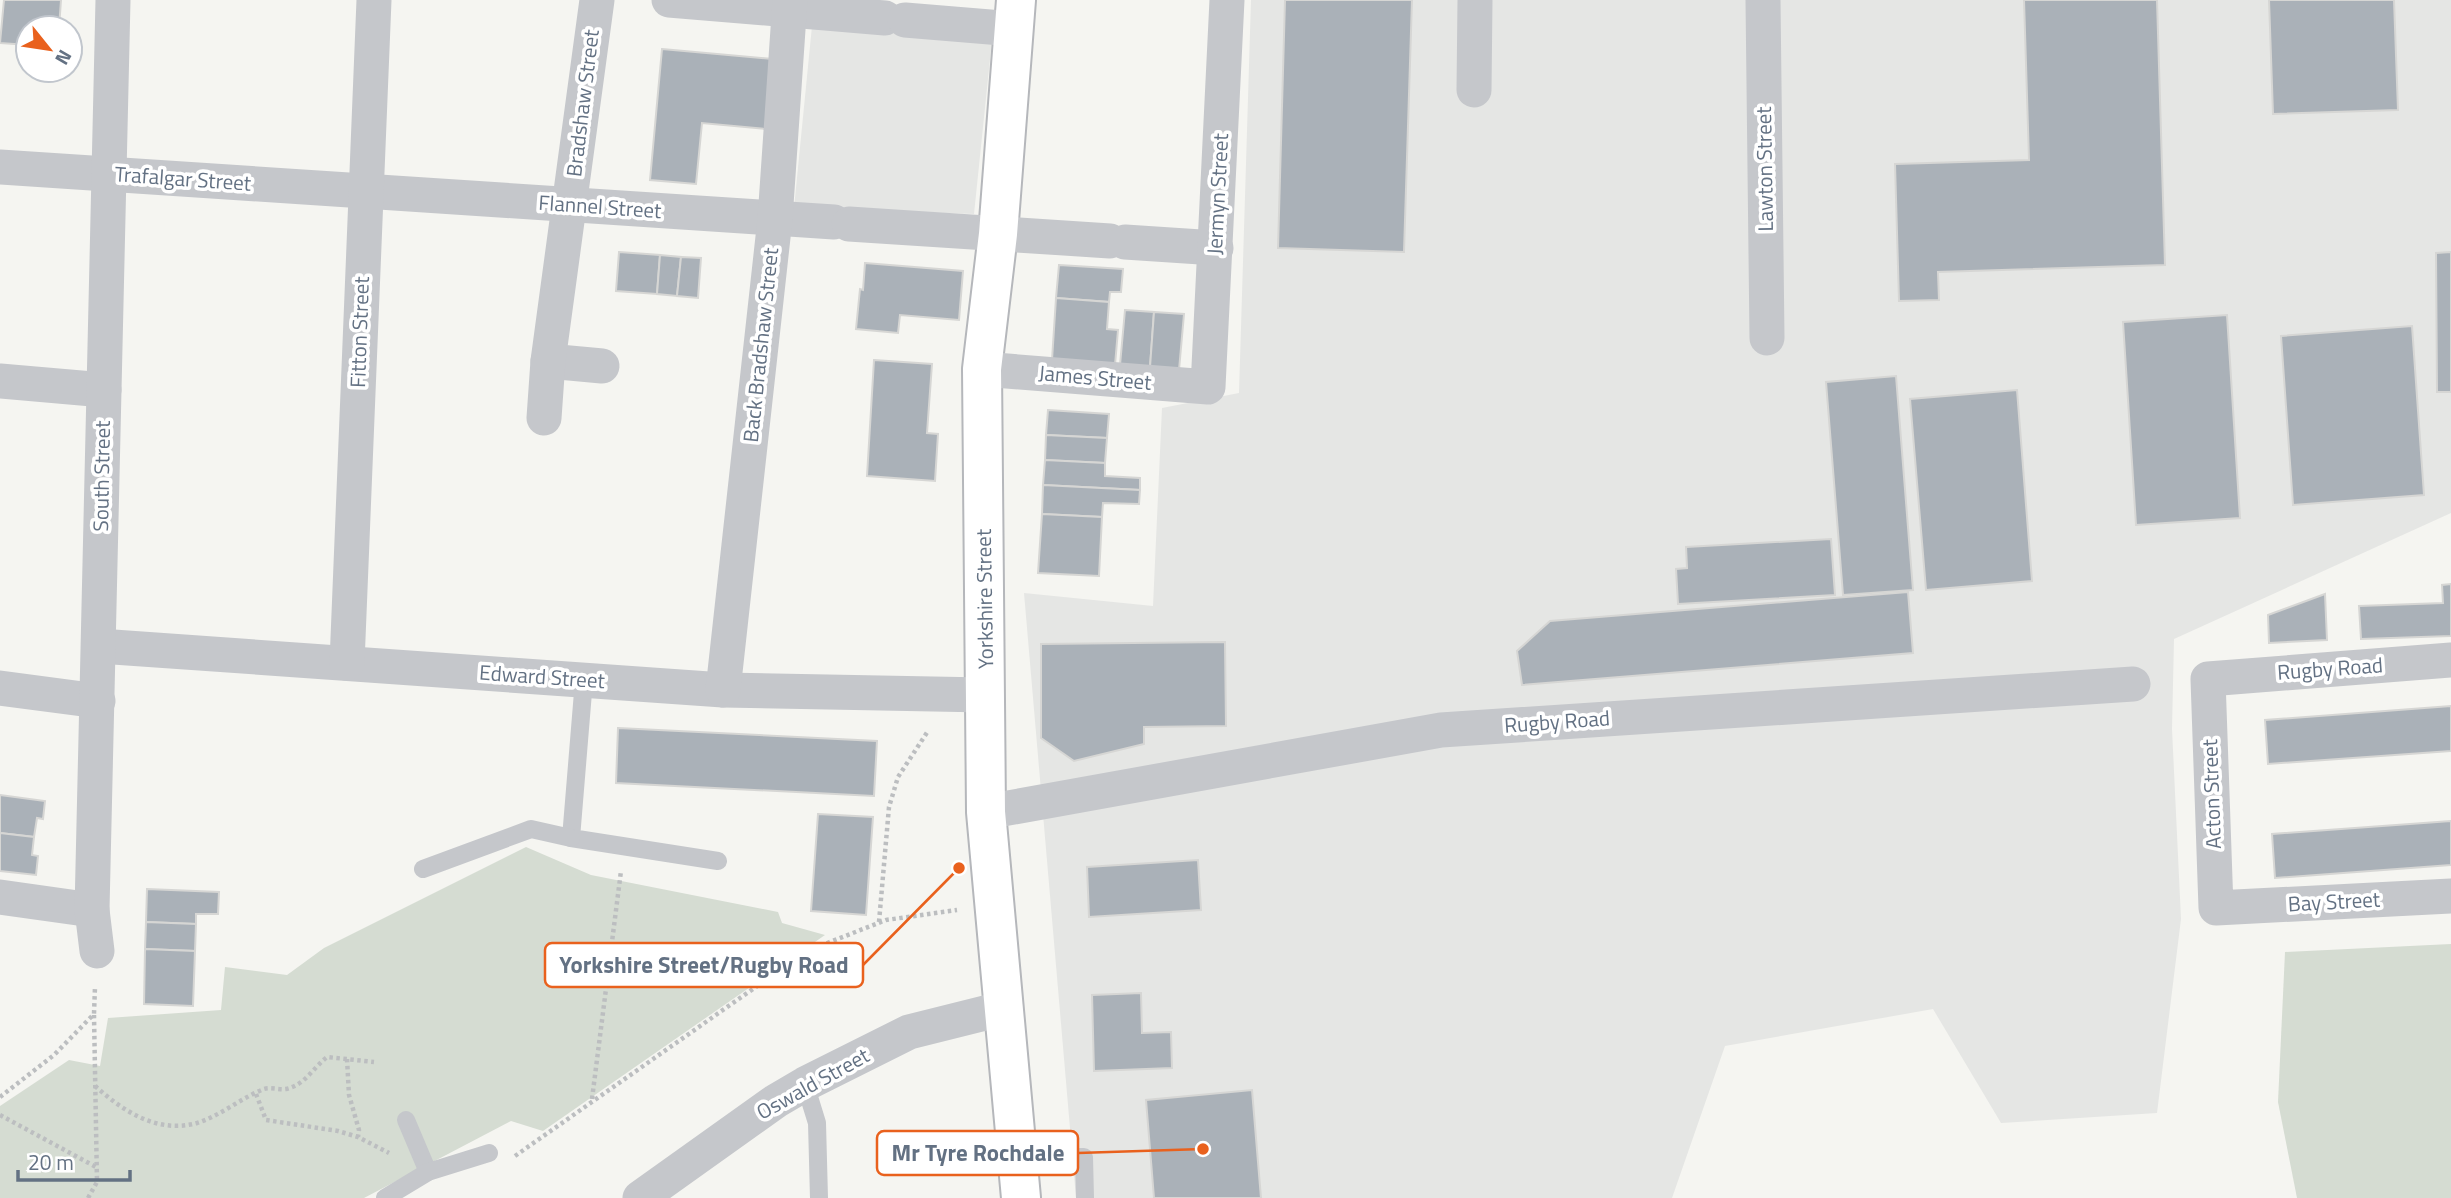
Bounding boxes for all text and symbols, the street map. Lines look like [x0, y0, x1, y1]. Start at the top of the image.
north arrow [14, 14, 84, 84]
street label: Bradshaw Street [557, 27, 607, 178]
text: N [48, 45, 80, 71]
street label: Lawton Street [1747, 106, 1781, 232]
street label: Jermyn Street [1198, 132, 1236, 255]
street label: Trafalgar Street [114, 157, 253, 199]
street label: Flannel Street [538, 186, 663, 226]
street label: Back Bradshaw Street [734, 245, 786, 444]
street label: Fitton Street [341, 275, 377, 388]
street label: James Street [1037, 356, 1154, 398]
street label: South Street [84, 420, 118, 532]
street label: Yorkshire Street [967, 528, 1001, 669]
street label: Rugby Road [2276, 648, 2384, 688]
street label: Edward Street [478, 656, 607, 696]
street label: Rugby Road [1503, 701, 1611, 741]
street label: Acton Street [2193, 738, 2229, 850]
street label: Bay Street [2287, 883, 2381, 919]
callout: Yorkshire Street/Rugby Road [545, 943, 863, 987]
text: Yorkshire Street/Rugby Road [559, 947, 849, 982]
street label: Oswald Street [750, 1039, 875, 1127]
callout: Mr Tyre Rochdale [877, 1131, 1078, 1175]
text: Mr Tyre Rochdale [892, 1135, 1064, 1170]
scale bar [18, 1138, 130, 1182]
text: 20 m [28, 1146, 74, 1178]

